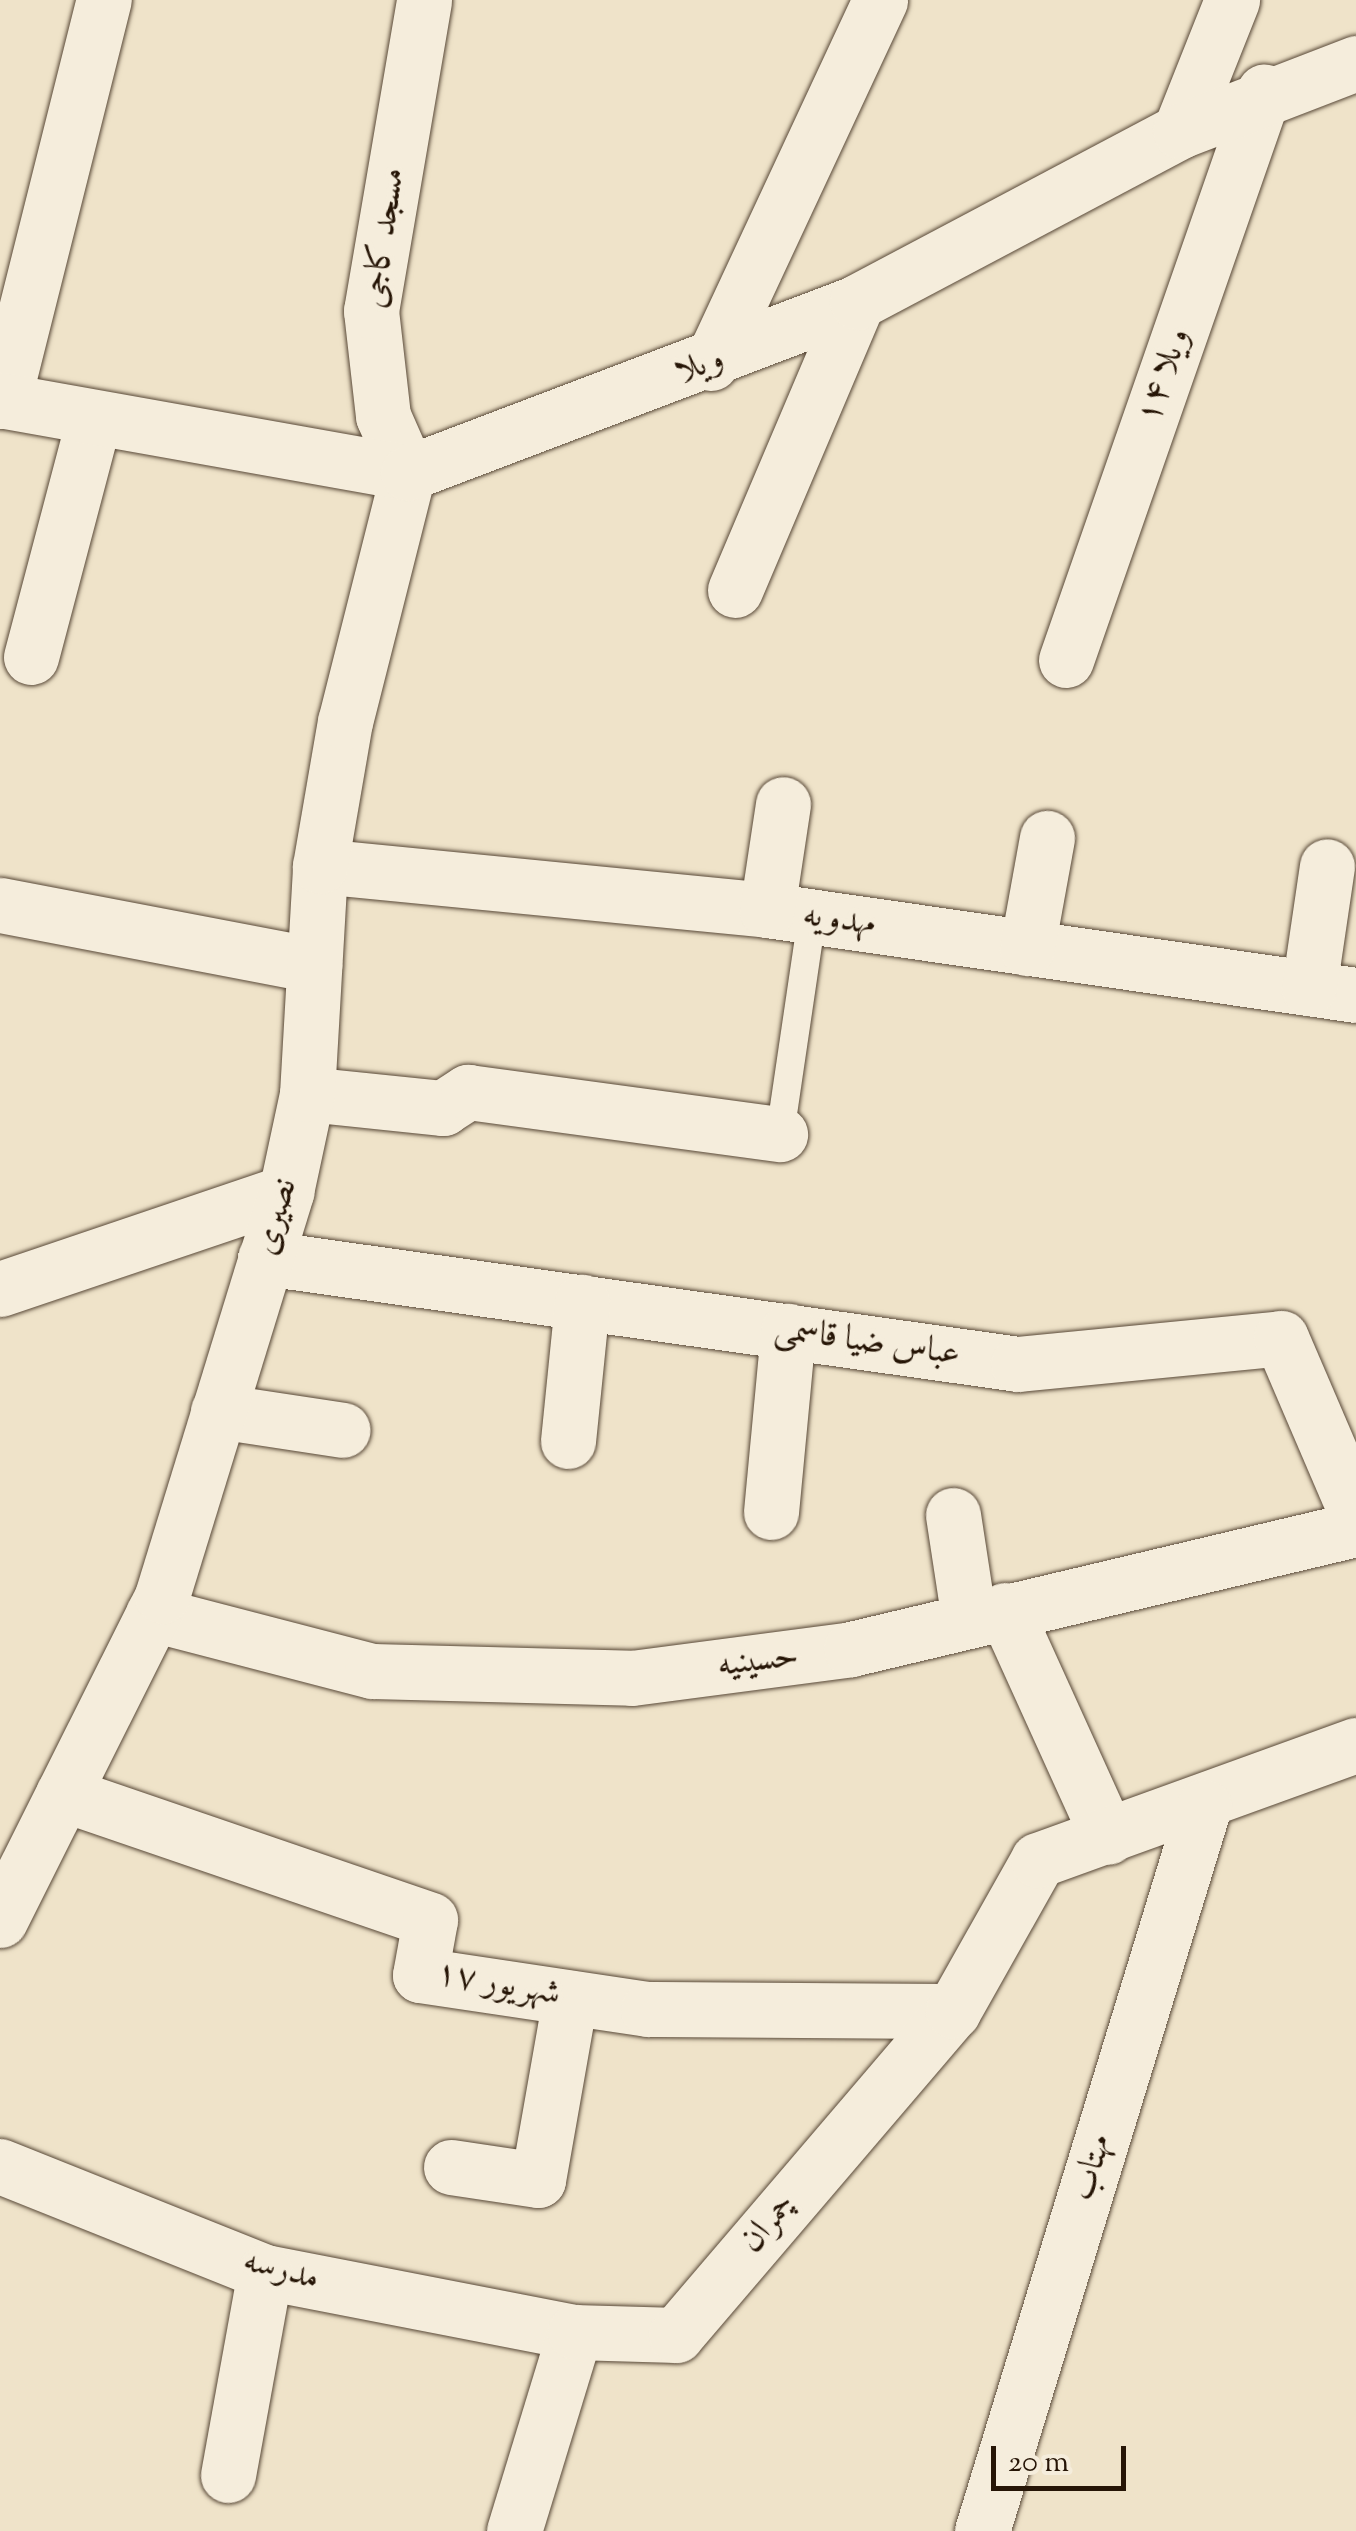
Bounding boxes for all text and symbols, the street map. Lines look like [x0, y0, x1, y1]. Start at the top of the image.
street label: مسجد کاجی [354, 165, 416, 311]
street label: ویلا ۱۴ [1129, 323, 1201, 429]
street label: ویلا [670, 339, 730, 395]
street label: مهدویه [800, 895, 878, 947]
street label: نصیری [246, 1174, 308, 1260]
street label: عباس ضیا قاسمی [771, 1309, 963, 1377]
street label: حسینیه [715, 1636, 801, 1688]
street label: ۱۷ شهریور [433, 1953, 563, 2017]
street label: مهتاب [1063, 2130, 1123, 2206]
street label: چمران [732, 2186, 806, 2262]
street label: مدرسه [238, 2241, 324, 2301]
scale bar [996, 2426, 1131, 2488]
text: 20 m [1008, 2442, 1069, 2485]

